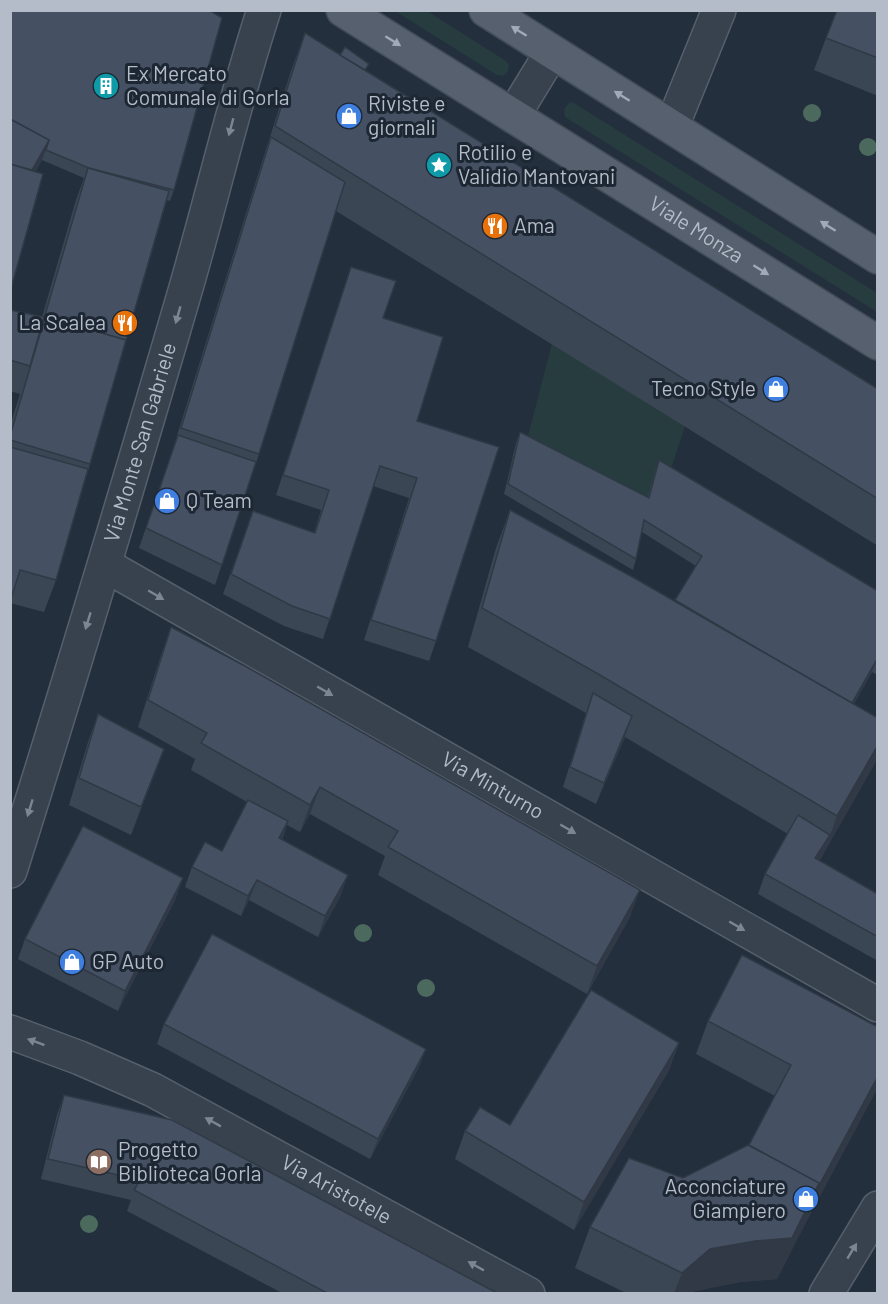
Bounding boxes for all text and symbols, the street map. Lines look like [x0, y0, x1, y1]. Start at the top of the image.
one-way arrow [511, 26, 527, 37]
one-way arrow [385, 36, 401, 47]
place label: Ex Mercato Comunale di Gorla [126, 60, 290, 109]
building icon: Ex Mercato Comunale di Gorla [91, 71, 121, 101]
place label: Riviste e giornali [368, 90, 446, 139]
one-way arrow [614, 90, 630, 101]
shop icon: Riviste e giornali [334, 101, 364, 131]
one-way arrow [225, 118, 235, 136]
place label: Rotilio e Validio Mantovani [458, 139, 615, 188]
place icon: Rotilio e Validio Mantovani [424, 150, 454, 180]
street label: Viale Monza [645, 190, 749, 267]
restaurant icon: Ama [480, 211, 510, 241]
place label: Ama [514, 212, 555, 237]
one-way arrow [820, 220, 836, 231]
one-way arrow [753, 264, 769, 275]
one-way arrow [173, 306, 182, 324]
restaurant icon: La Scalea [110, 308, 140, 338]
place label: La Scalea [19, 309, 106, 334]
street label: Via Monte San Gabriele [98, 339, 180, 545]
shop icon: Tecno Style [761, 374, 791, 404]
place label: Tecno Style [651, 375, 756, 400]
shop icon: Q Team [152, 486, 182, 516]
place label: Q Team [186, 487, 252, 512]
one-way arrow [148, 590, 165, 600]
one-way arrow [83, 612, 92, 630]
one-way arrow [317, 686, 334, 696]
street label: Via Minturno [438, 745, 549, 823]
one-way arrow [25, 799, 34, 817]
one-way arrow [560, 824, 576, 835]
one-way arrow [729, 921, 746, 931]
shop icon: GP Auto [57, 947, 87, 977]
place label: GP Auto [92, 948, 164, 973]
one-way arrow [27, 1036, 45, 1046]
one-way arrow [204, 1117, 221, 1127]
place label: Progetto Biblioteca Gorla [118, 1136, 261, 1185]
library icon: Progetto Biblioteca Gorla [84, 1147, 114, 1177]
street label: Via Aristotele [278, 1148, 396, 1228]
place label: Acconciature Giampiero [665, 1173, 786, 1222]
shop icon: Acconciature Giampiero [791, 1184, 821, 1214]
one-way arrow [846, 1243, 857, 1259]
one-way arrow [468, 1261, 485, 1271]

